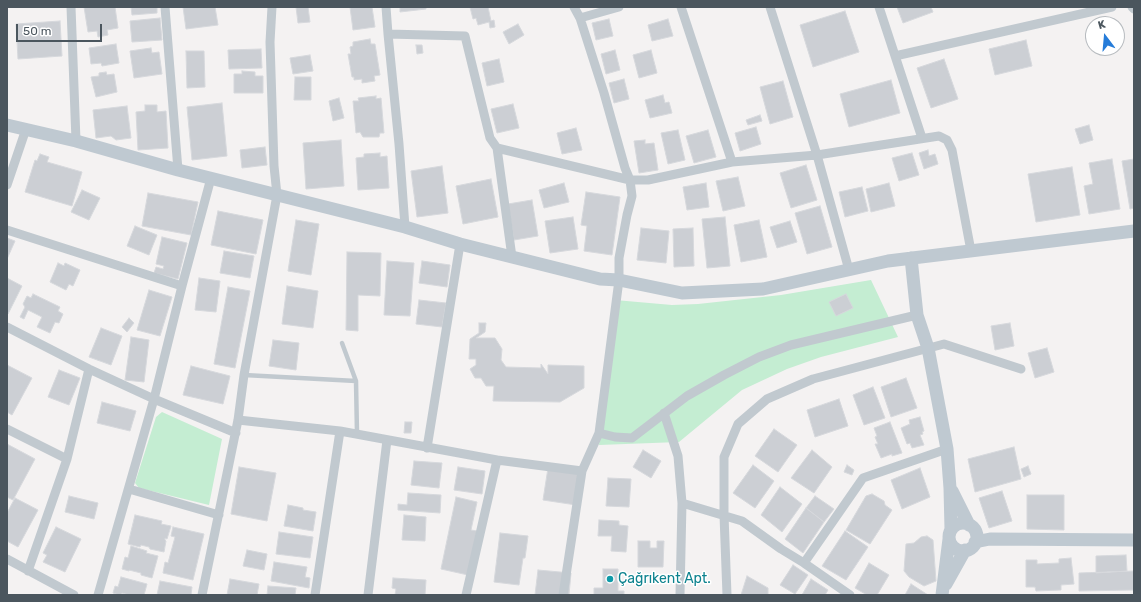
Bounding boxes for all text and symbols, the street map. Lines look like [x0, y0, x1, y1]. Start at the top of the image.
scale bar [18, 16, 104, 42]
north arrow [1085, 16, 1125, 56]
text: K [1097, 18, 1107, 32]
text: 50 m [23, 24, 51, 38]
place label: Çağrıkent Apt. [618, 571, 711, 587]
marker: Çağrıkent Apt. [605, 574, 615, 584]

